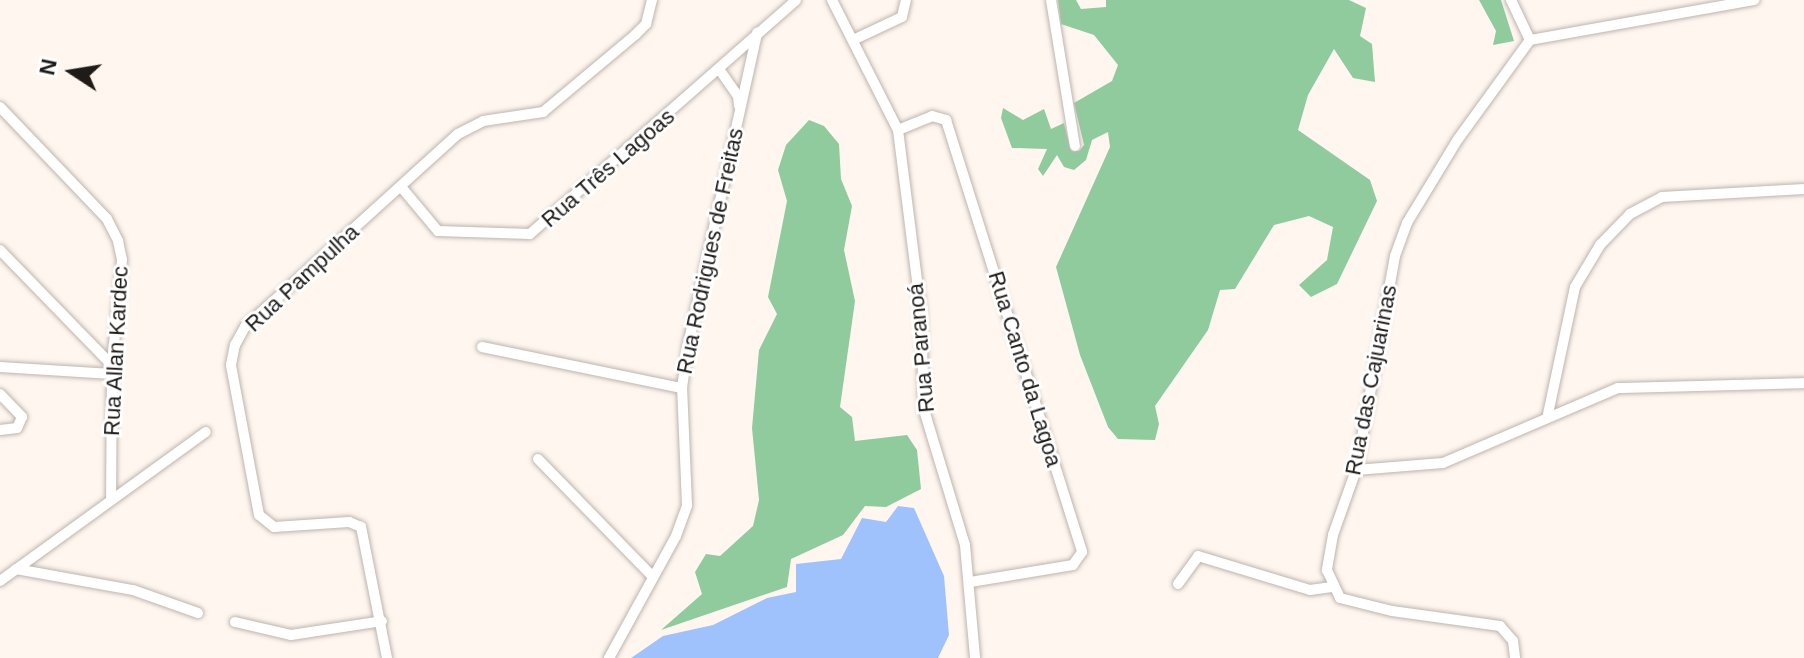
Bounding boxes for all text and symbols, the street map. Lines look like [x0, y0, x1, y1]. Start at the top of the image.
north arrow [32, 32, 112, 112]
text: N [34, 57, 62, 77]
street label: Rua Três Lagoas [536, 103, 680, 233]
street label: Rua Rodrigues de Freitas [671, 126, 749, 376]
street label: Rua Pampulha [240, 219, 364, 337]
street label: Rua Allan Kardec [98, 265, 134, 437]
street label: Rua Canto da Lagoa [983, 268, 1067, 470]
street label: Rua Paranoá [902, 282, 940, 414]
street label: Rua das Cajuarinas [1340, 283, 1402, 477]

